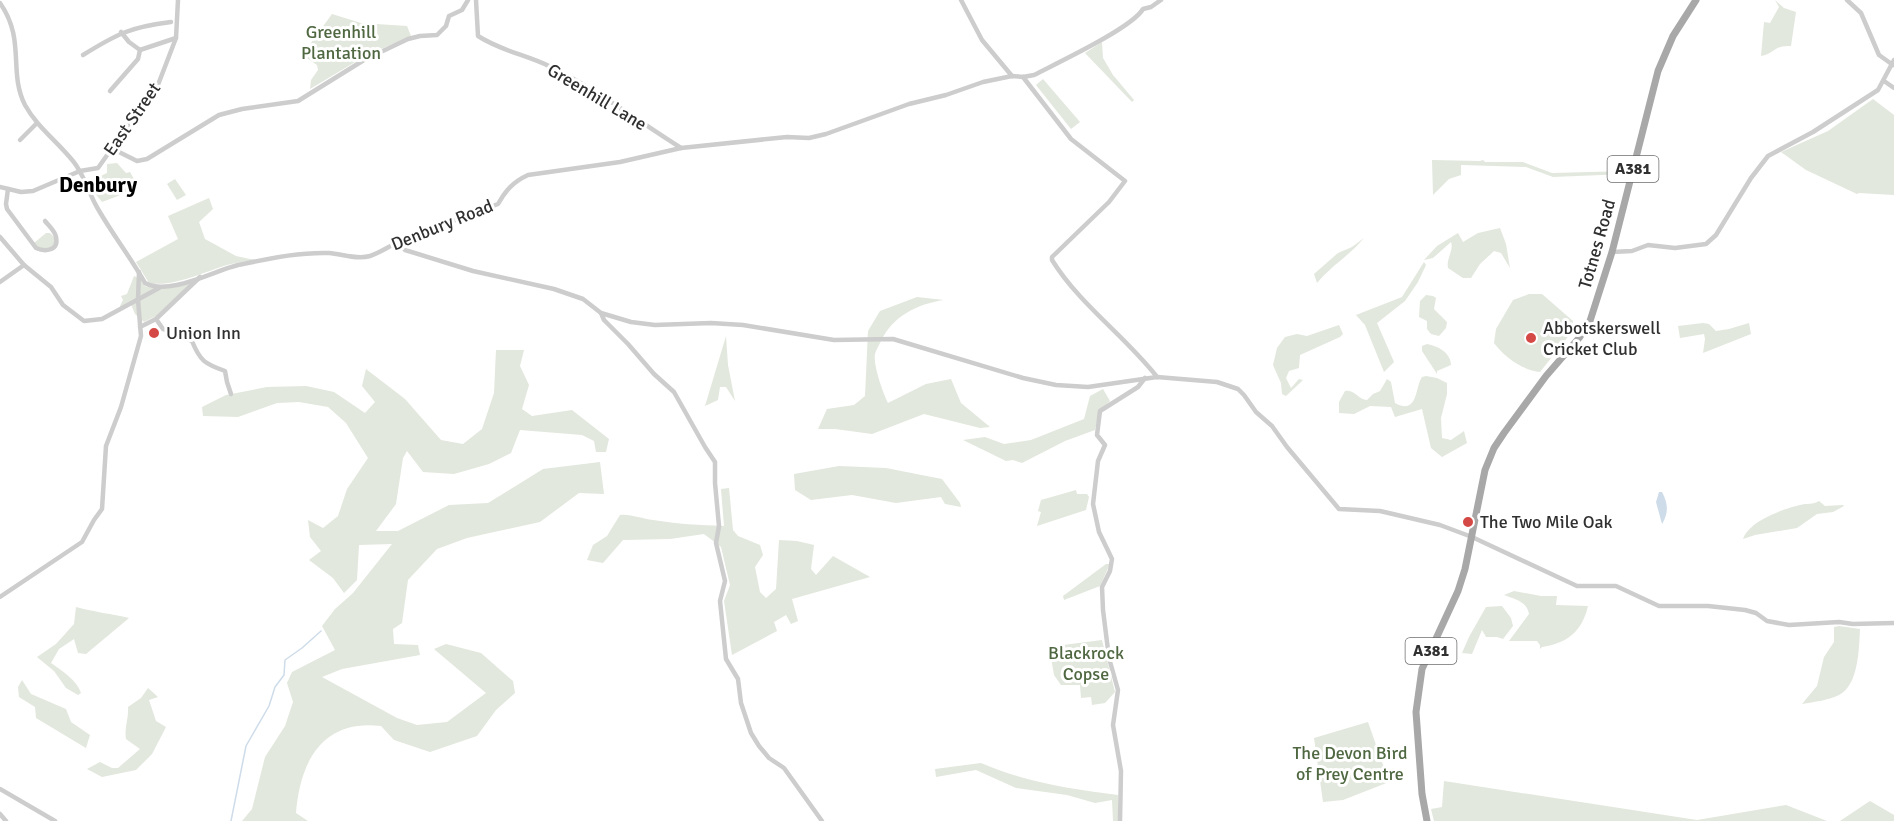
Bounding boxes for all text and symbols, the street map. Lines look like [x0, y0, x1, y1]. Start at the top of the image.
park label: Greenhill Plantation [301, 21, 381, 64]
street label: Greenhill Lane [543, 59, 651, 135]
street label: East Street [99, 78, 165, 160]
road number: A381 [1608, 156, 1658, 182]
district label: Denbury [59, 172, 138, 198]
street label: Denbury Road [388, 195, 496, 255]
street label: Totnes Road [1574, 197, 1620, 291]
place label: Abbotskerswell Cricket Club [1543, 317, 1661, 360]
place label: Union Inn [166, 322, 241, 344]
marker: Union Inn [147, 326, 161, 340]
marker: Abbotskerswell Cricket Club [1524, 331, 1538, 345]
place label: The Two Mile Oak [1480, 511, 1613, 533]
marker: The Two Mile Oak [1461, 515, 1475, 529]
road number: A381 [1406, 638, 1456, 664]
park label: Blackrock Copse [1048, 642, 1124, 685]
park label: The Devon Bird of Prey Centre [1293, 742, 1407, 785]

